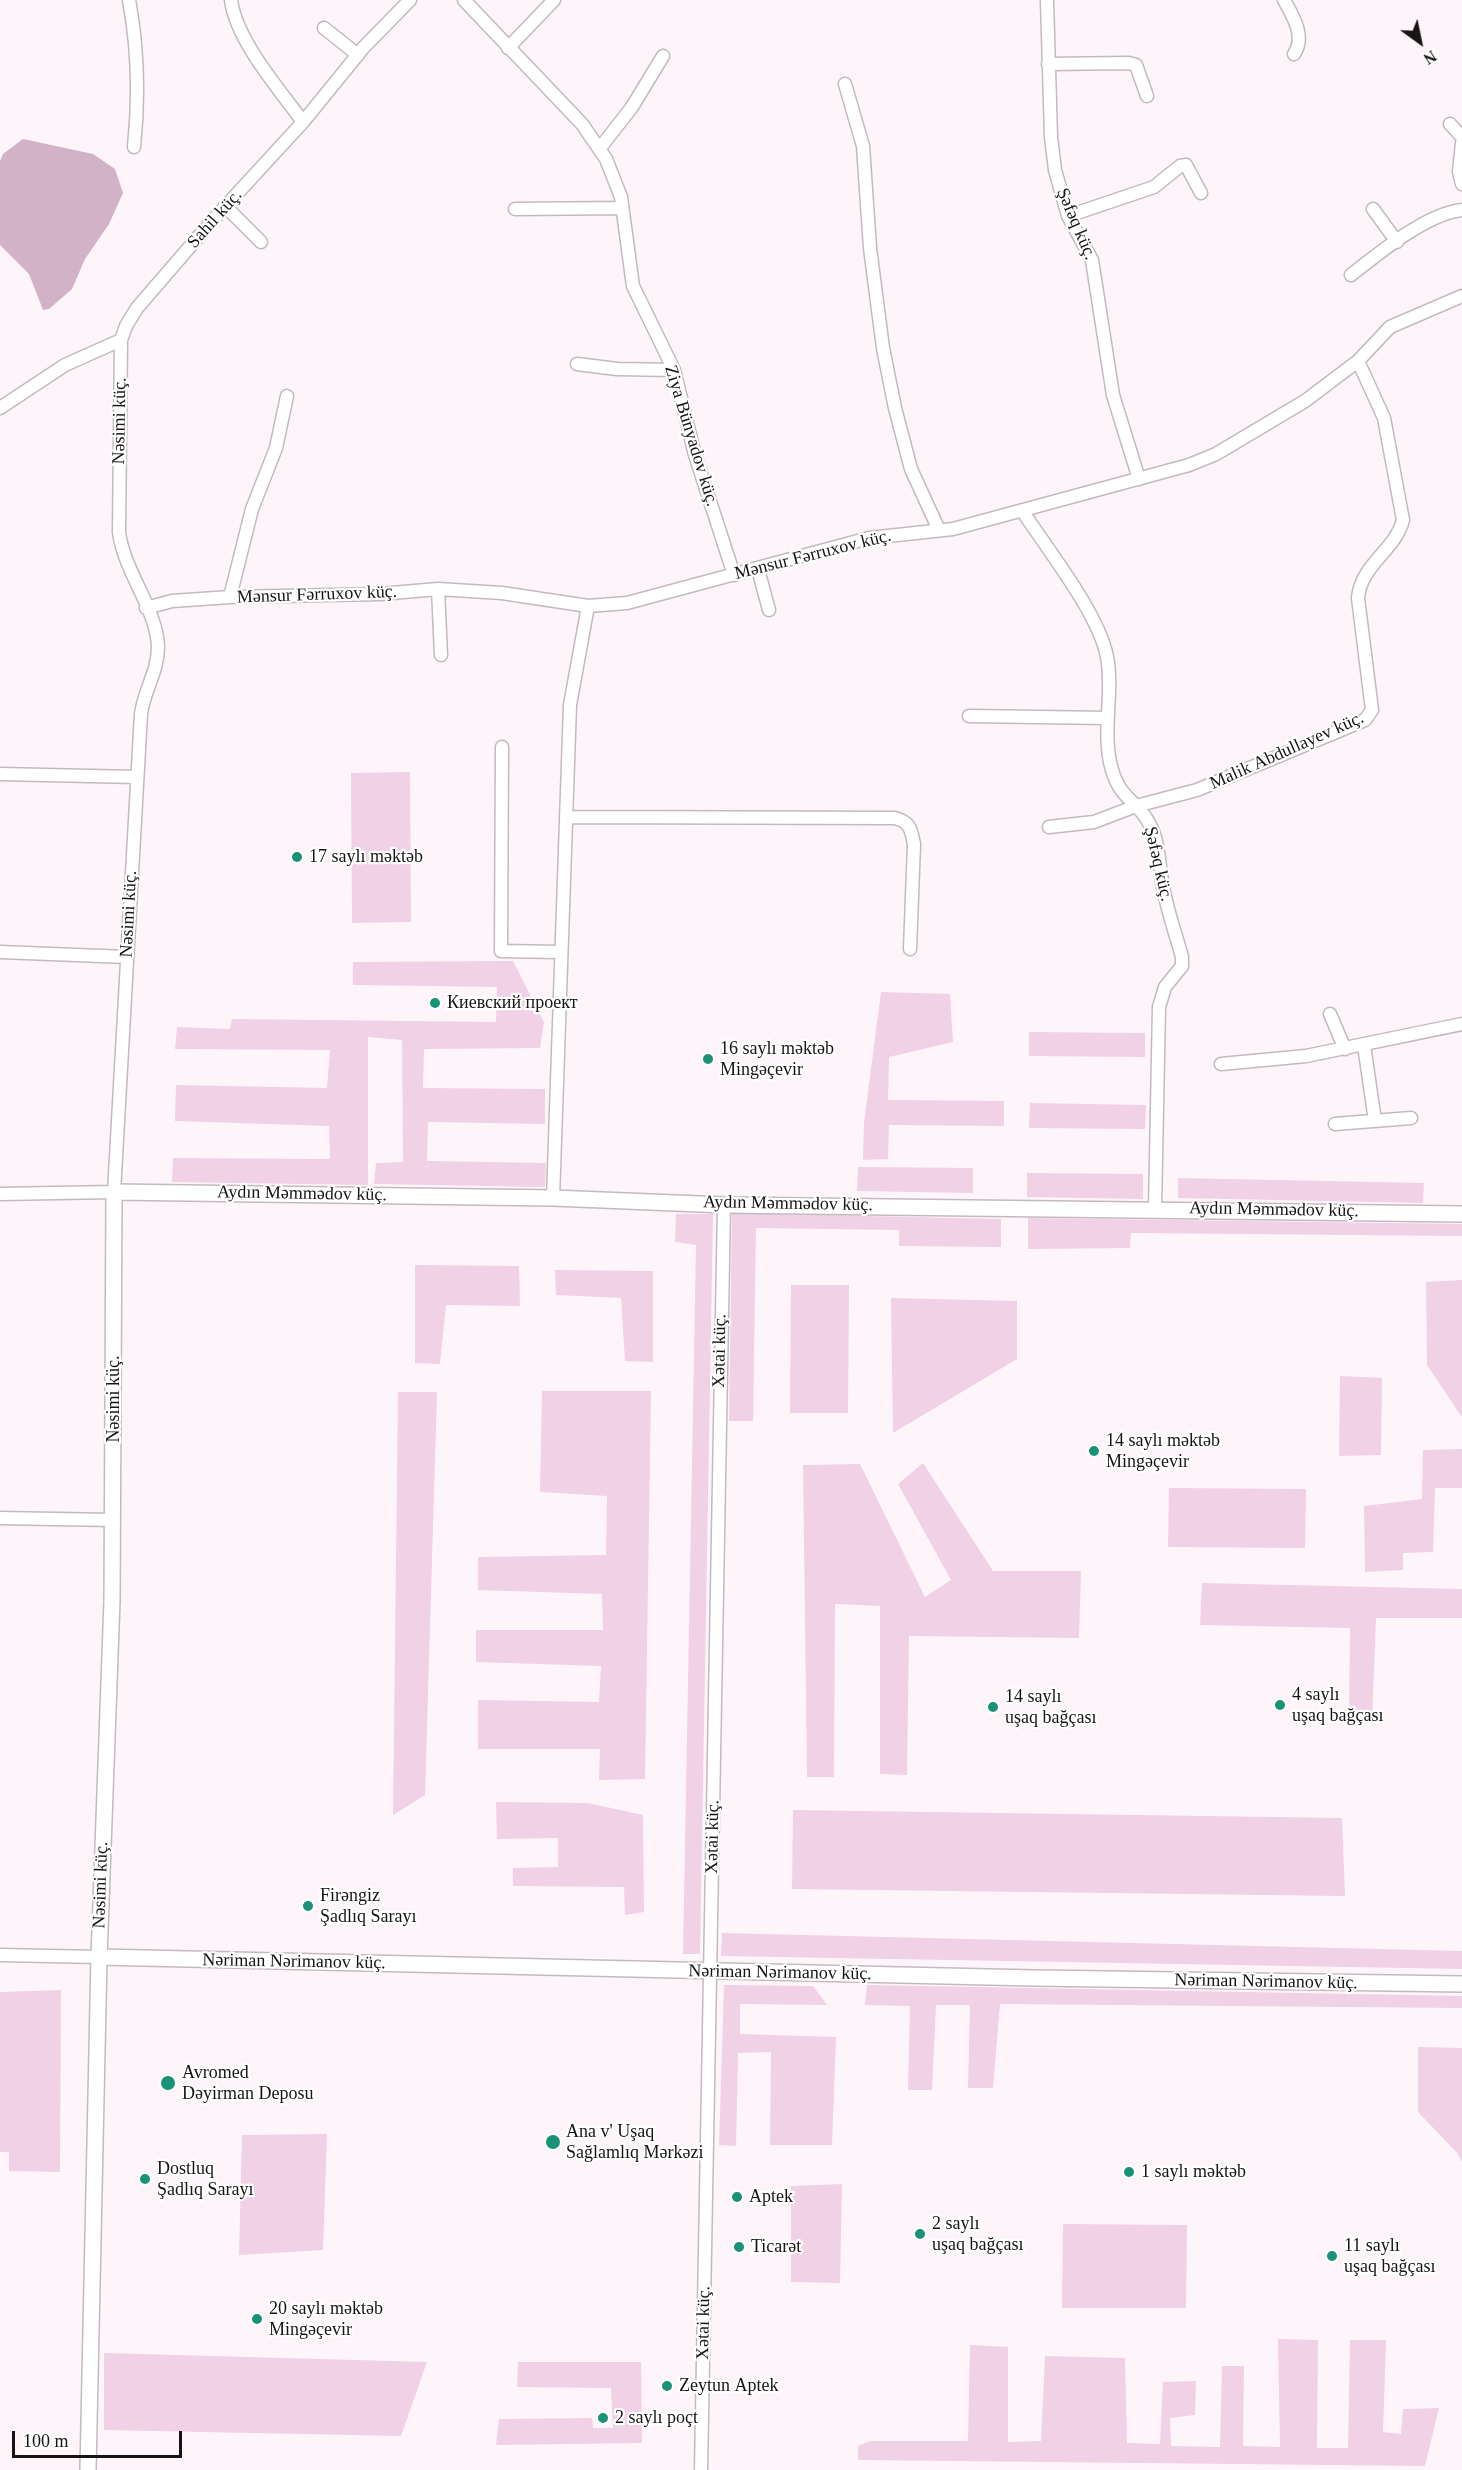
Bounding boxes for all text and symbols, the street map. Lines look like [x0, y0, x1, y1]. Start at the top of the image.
north arrow [1390, 12, 1450, 72]
text: N [1421, 47, 1440, 68]
street label: Sahil küç. [183, 185, 247, 253]
street label: Şəfəq küç. [1051, 185, 1101, 263]
street label: Ziya Bünyadov küç. [659, 363, 723, 509]
street label: Nəsimi küç. [108, 377, 132, 465]
street label: Mənsur Fərruxov küç. [733, 525, 893, 585]
street label: Mənsur Fərruxov küç. [236, 581, 398, 609]
street label: Malik Abdullayev küç. [1207, 707, 1367, 795]
street label: Şəfəq küç. [1139, 825, 1177, 903]
place label: 17 saylı məktəb [309, 846, 423, 868]
marker: 17 saylı məktəb [290, 850, 304, 864]
street label: Nəsimi küç. [116, 870, 142, 958]
place label: Киевский проект [447, 992, 578, 1014]
marker: Киевский проект [428, 996, 442, 1010]
place label: 16 saylı məktəb Mingəçevir [720, 1038, 834, 1080]
marker: 16 saylı məktəb Mingəçevir [701, 1052, 715, 1066]
street label: Aydın Məmmədov küç. [217, 1182, 387, 1206]
street label: Aydın Məmmədov küç. [703, 1192, 873, 1216]
street label: Aydın Məmmədov küç. [1189, 1198, 1359, 1222]
street label: Xətai küç. [709, 1314, 731, 1388]
street label: Nəsimi küç. [103, 1356, 125, 1442]
place label: 14 saylı məktəb Mingəçevir [1106, 1430, 1220, 1472]
marker: 14 saylı məktəb Mingəçevir [1087, 1444, 1101, 1458]
place label: 4 saylı uşaq bağçası [1292, 1684, 1383, 1726]
place label: 14 saylı uşaq bağçası [1005, 1686, 1096, 1728]
marker: 4 saylı uşaq bağçası [1273, 1698, 1287, 1712]
marker: 14 saylı uşaq bağçası [986, 1700, 1000, 1714]
street label: Xətai küç. [702, 1800, 724, 1874]
street label: Nəsimi küç. [89, 1841, 113, 1929]
place label: Firəngiz Şadlıq Sarayı [320, 1885, 416, 1928]
marker: Firəngiz Şadlıq Sarayı [301, 1899, 315, 1913]
street label: Nəriman Nərimanov küç. [202, 1950, 386, 1974]
street label: Nəriman Nərimanov küç. [688, 1961, 872, 1985]
street label: Nəriman Nərimanov küç. [1174, 1970, 1358, 1994]
place label: Avromed Dəyirman Deposu [182, 2062, 313, 2104]
marker: Avromed Dəyirman Deposu [159, 2074, 177, 2092]
place label: Ana v' Uşaq Sağlamlıq Mərkəzi [566, 2121, 703, 2164]
marker: Ana v' Uşaq Sağlamlıq Mərkəzi [544, 2133, 562, 2151]
place label: Dostluq Şadlıq Sarayı [157, 2158, 253, 2200]
place label: 1 saylı məktəb [1141, 2161, 1246, 2183]
marker: 1 saylı məktəb [1122, 2165, 1136, 2179]
marker: Dostluq Şadlıq Sarayı [138, 2172, 152, 2186]
place label: Aptek [749, 2186, 793, 2208]
marker: Aptek [730, 2190, 744, 2204]
place label: 2 saylı uşaq bağçası [932, 2213, 1023, 2256]
marker: 2 saylı uşaq bağçası [913, 2227, 927, 2241]
place label: 11 saylı uşaq bağçası [1344, 2235, 1435, 2278]
place label: Ticarət [751, 2236, 801, 2258]
marker: Ticarət [732, 2240, 746, 2254]
marker: 11 saylı uşaq bağçası [1325, 2249, 1339, 2263]
street label: Xətai küç. [693, 2286, 715, 2360]
place label: 20 saylı məktəb Mingəçevir [269, 2298, 383, 2340]
marker: 20 saylı məktəb Mingəçevir [250, 2312, 264, 2326]
place label: Zeytun Aptek [679, 2375, 778, 2397]
marker: Zeytun Aptek [660, 2379, 674, 2393]
place label: 2 saylı poçt [615, 2407, 698, 2429]
marker: 2 saylı poçt [596, 2411, 610, 2425]
scale bar [15, 2419, 184, 2457]
text: 100 m [23, 2431, 69, 2451]

